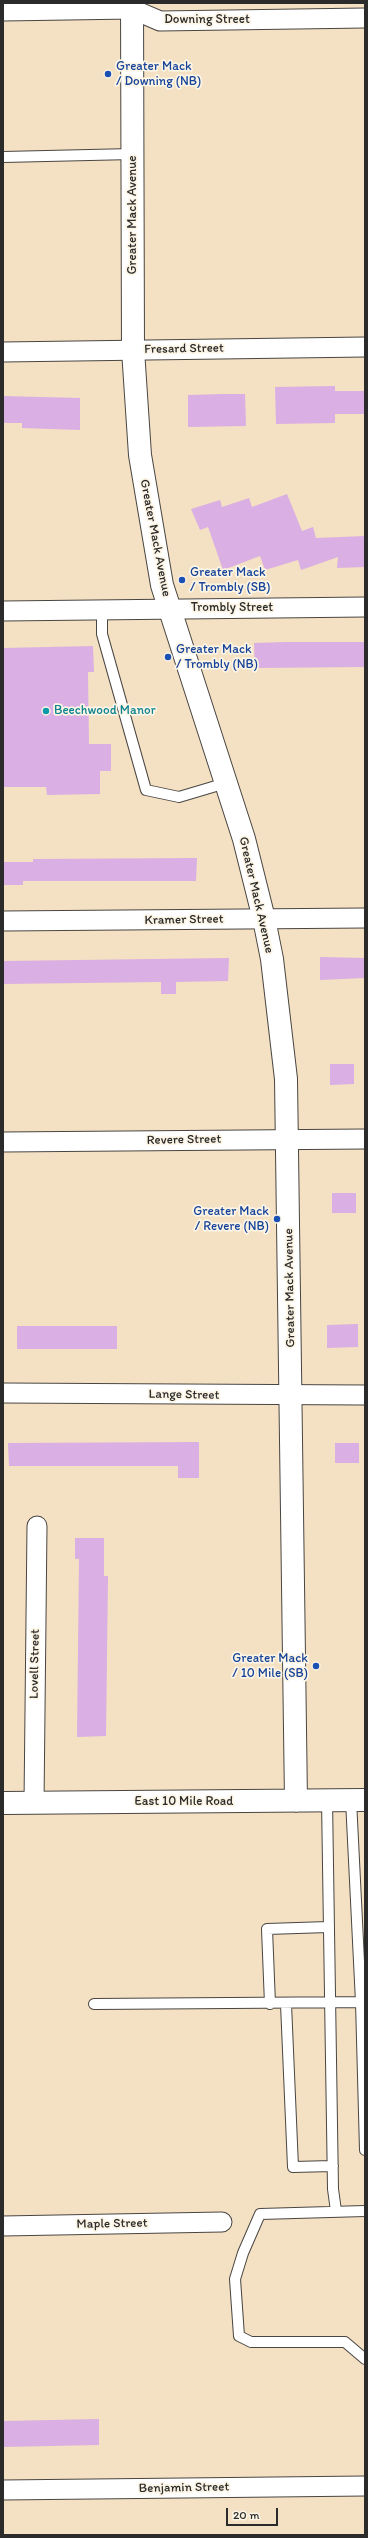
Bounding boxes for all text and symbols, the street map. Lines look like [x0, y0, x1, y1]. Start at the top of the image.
street label: Downing Street [164, 12, 250, 28]
place label: Greater Mack / Downing (NB) [116, 59, 201, 90]
marker: Greater Mack / Downing (NB) [103, 69, 113, 79]
street label: Greater Mack Avenue [125, 155, 141, 275]
street label: Fresard Street [144, 341, 224, 357]
street label: Greater Mack Avenue [136, 478, 174, 598]
place label: Greater Mack / Trombly (SB) [190, 565, 271, 596]
marker: Greater Mack / Trombly (SB) [177, 575, 187, 585]
street label: Trombly Street [191, 600, 273, 616]
place label: Greater Mack / Trombly (NB) [176, 642, 258, 673]
marker: Greater Mack / Trombly (NB) [163, 652, 173, 662]
place label: Beechwood Manor [54, 703, 156, 719]
marker: Beechwood Manor [41, 706, 51, 716]
street label: Greater Mack Avenue [235, 835, 277, 955]
street label: Kramer Street [144, 912, 224, 928]
street label: Revere Street [147, 1132, 221, 1148]
place label: Greater Mack / Revere (NB) [193, 1204, 269, 1235]
marker: Greater Mack / Revere (NB) [272, 1214, 282, 1224]
street label: Greater Mack Avenue [281, 1228, 299, 1348]
street label: Lange Street [148, 1387, 220, 1403]
street label: Lovell Street [27, 1629, 43, 1699]
place label: Greater Mack / 10 Mile (SB) [232, 1651, 308, 1682]
marker: Greater Mack / 10 Mile (SB) [311, 1661, 321, 1671]
street label: East 10 Mile Road [135, 1794, 233, 1810]
street label: Maple Street [76, 2216, 148, 2232]
street label: Benjamin Street [139, 2479, 229, 2497]
scale bar [228, 2500, 280, 2526]
text: 20 m [233, 2508, 260, 2522]

